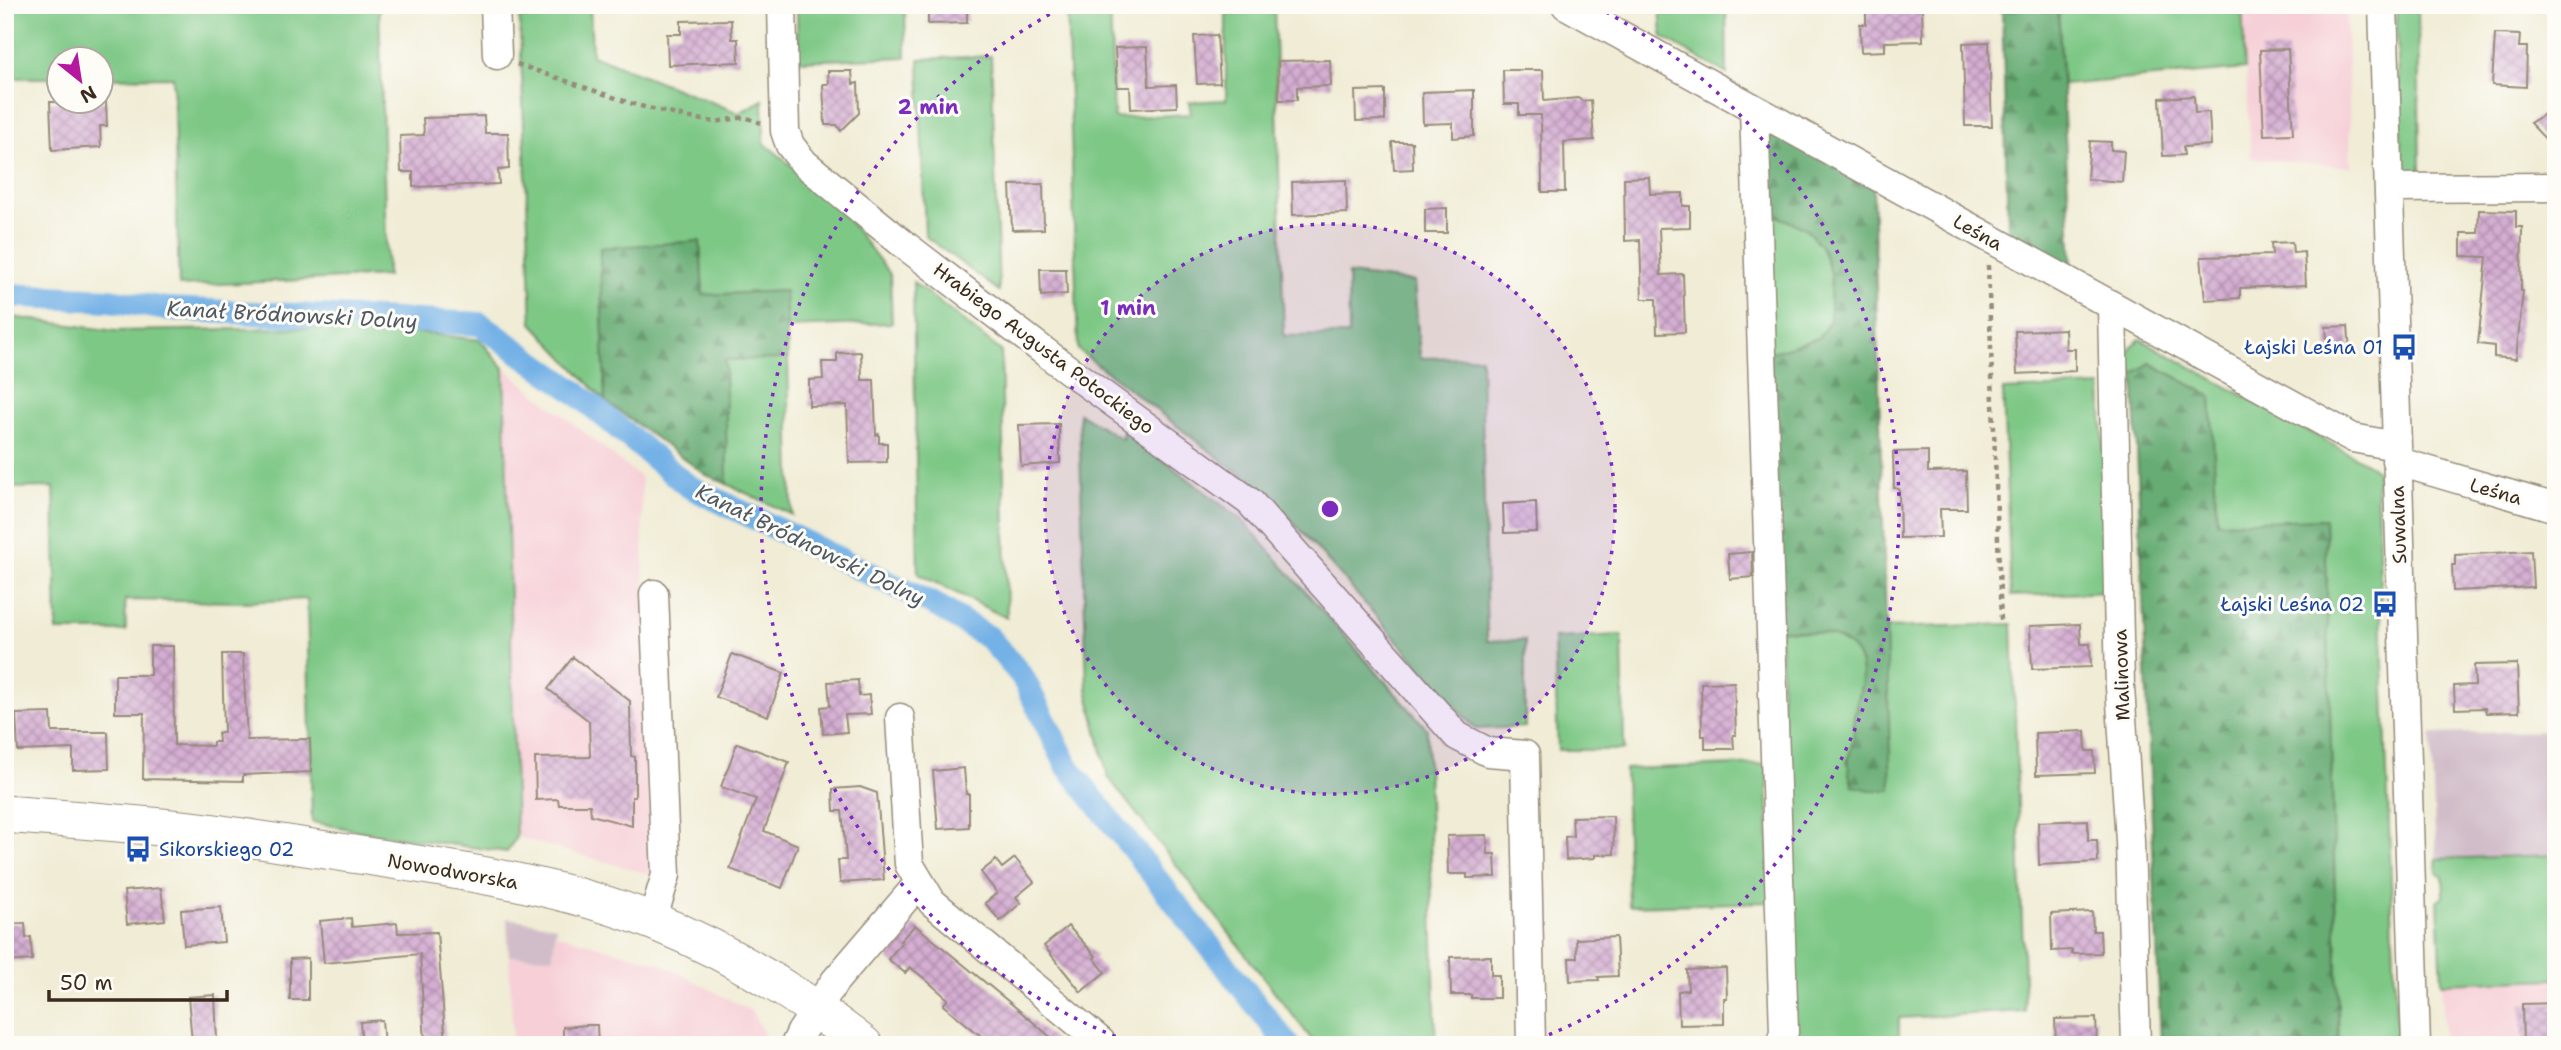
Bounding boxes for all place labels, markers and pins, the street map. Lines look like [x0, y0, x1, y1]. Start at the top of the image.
bus stop icon: Łajski Leśna 01 [2389, 332, 2419, 362]
place label: Łajski Leśna 01 [2244, 335, 2383, 360]
centre of rings [1318, 497, 1342, 521]
bus stop icon: Łajski Leśna 02 [2370, 589, 2400, 619]
place label: Łajski Leśna 02 [2220, 592, 2364, 617]
bus stop icon: Sikorskiego 02 [123, 834, 153, 864]
place label: Sikorskiego 02 [159, 837, 294, 862]

